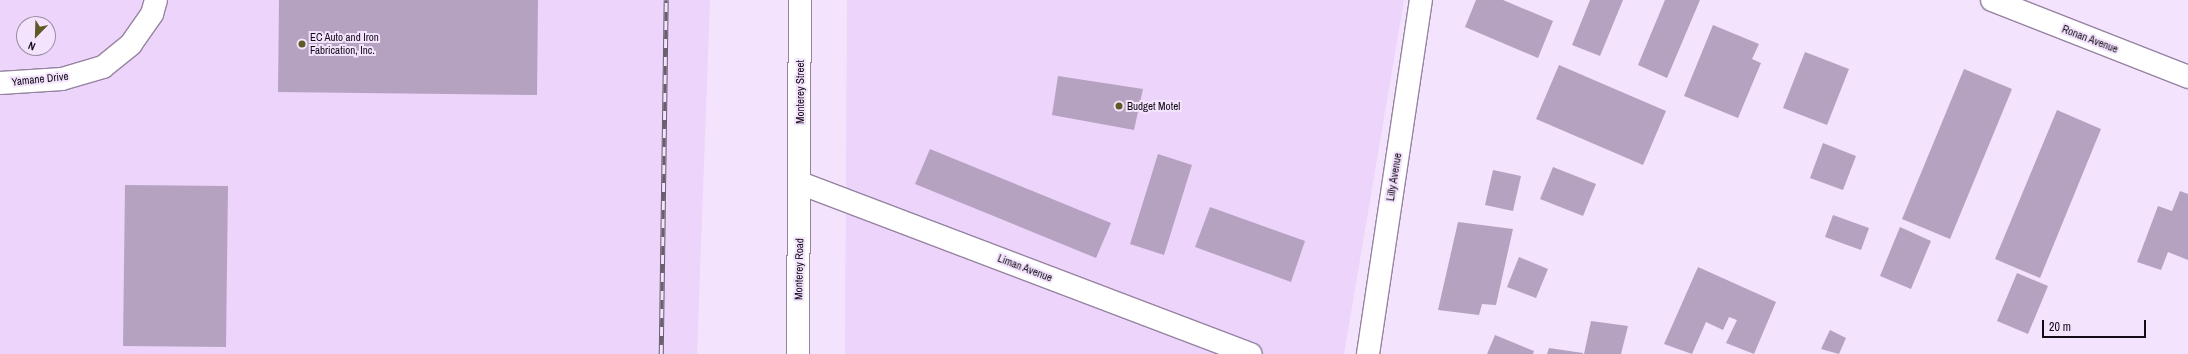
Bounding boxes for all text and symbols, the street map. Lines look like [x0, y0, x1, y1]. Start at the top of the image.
north arrow [16, 16, 56, 56]
street label: Ronan Avenue [2060, 22, 2120, 56]
place label: EC Auto and Iron Fabrication, Inc. [310, 31, 379, 57]
text: N [26, 38, 37, 54]
marker: EC Auto and Iron Fabrication, Inc. [297, 39, 307, 49]
street label: Monterey Street [793, 60, 807, 124]
street label: Yamane Drive [11, 69, 69, 89]
place label: Budget Motel [1127, 99, 1180, 113]
marker: Budget Motel [1114, 101, 1124, 111]
street label: Lilly Avenue [1384, 152, 1404, 202]
street label: Monterey Road [792, 238, 806, 300]
street label: Liman Avenue [996, 251, 1054, 285]
scale bar [2044, 312, 2148, 338]
text: 20 m [2049, 319, 2071, 335]

